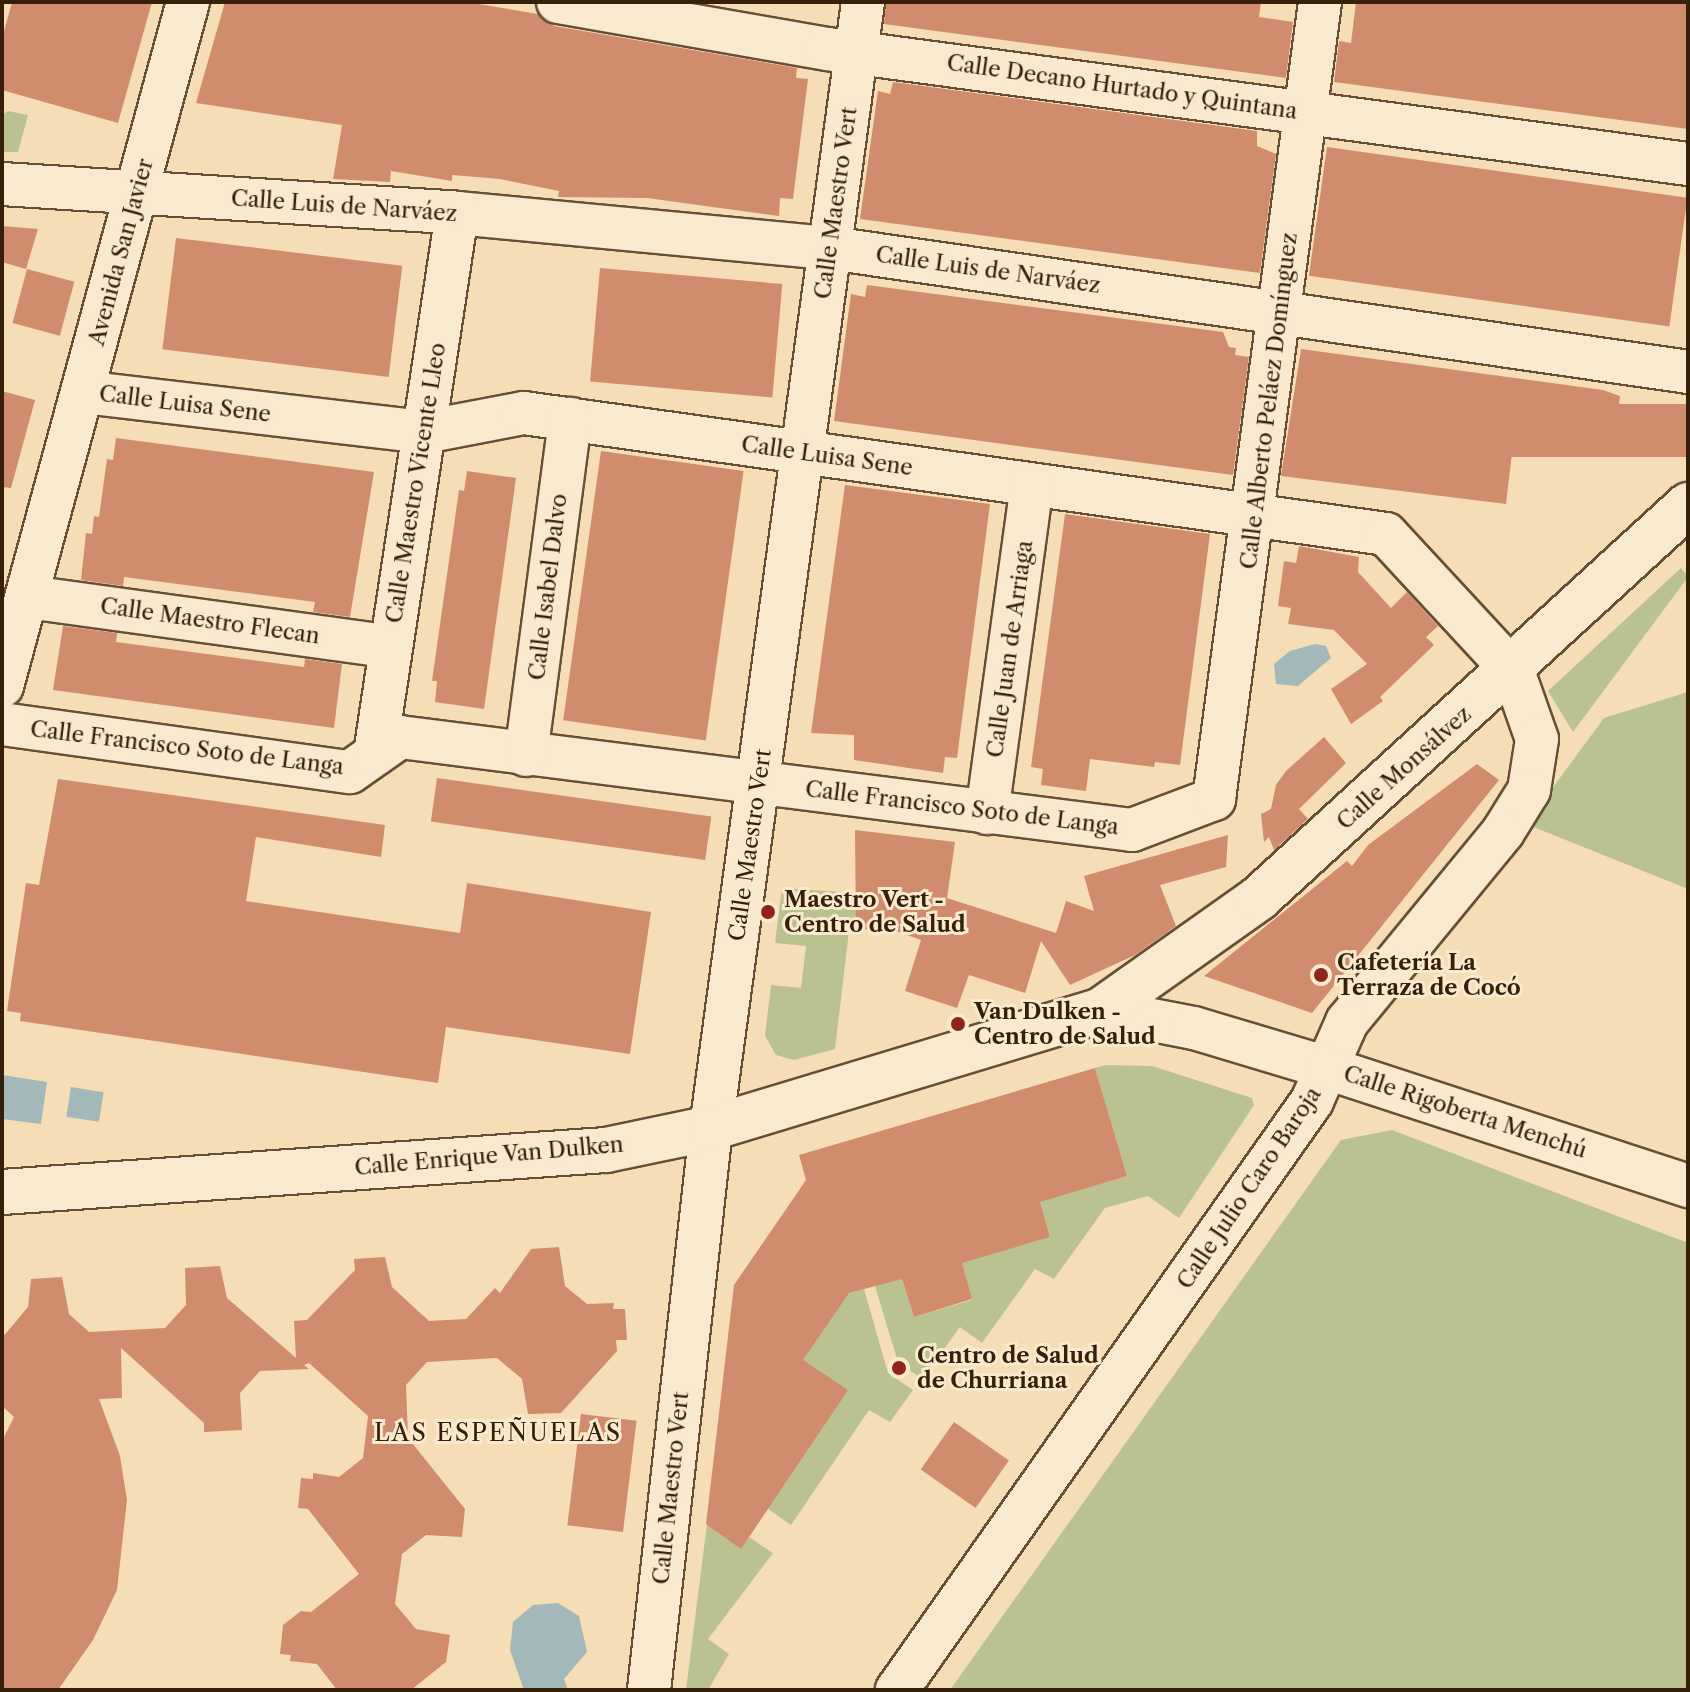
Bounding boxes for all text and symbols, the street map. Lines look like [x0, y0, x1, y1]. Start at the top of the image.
street label: Calle Decano Hurtado y Quintana [944, 49, 1300, 125]
street label: Calle Maestro Vert [809, 105, 863, 301]
street label: Avenida San Javier [83, 155, 159, 349]
street label: Calle Luis de Narváez [230, 185, 458, 227]
street label: Calle Alberto Peláez Domínguez [1235, 231, 1303, 571]
street label: Calle Luis de Narváez [874, 241, 1102, 299]
street label: Calle Maestro Vicente Lleo [381, 341, 451, 625]
street label: Calle Luisa Sene [97, 380, 273, 428]
street label: Calle Luisa Sene [739, 431, 915, 481]
street label: Calle Isabel Dalvo [523, 492, 573, 682]
street label: Calle Juan de Arriaga [982, 538, 1038, 760]
street label: Calle Maestro Flecan [99, 593, 321, 649]
street label: Calle Monsálvez [1332, 701, 1476, 835]
street label: Calle Francisco Soto de Langa [29, 716, 345, 780]
street label: Calle Maestro Vert [723, 747, 777, 943]
street label: Calle Francisco Soto de Langa [804, 776, 1120, 840]
place label: Maestro Vert - Centro de Salud [784, 886, 966, 938]
marker: Maestro Vert - Centro de Salud [759, 903, 777, 921]
place label: Cafetería La Terraza de Cocó [1337, 949, 1521, 1000]
marker: Cafetería La Terraza de Cocó [1312, 966, 1330, 984]
place label: Van Dulken - Centro de Salud [974, 998, 1156, 1050]
marker: Van Dulken - Centro de Salud [949, 1015, 967, 1033]
street label: Calle Rigoberta Menchú [1340, 1060, 1590, 1164]
street label: Calle Julio Caro Baroja [1172, 1082, 1326, 1294]
street label: Calle Enrique Van Dulken [353, 1131, 625, 1181]
place label: Centro de Salud de Churriana [917, 1342, 1099, 1394]
marker: Centro de Salud de Churriana [888, 1357, 910, 1379]
street label: Calle Maestro Vert [648, 1390, 694, 1586]
district label: LAS ESPEÑUELAS [374, 1419, 622, 1447]

